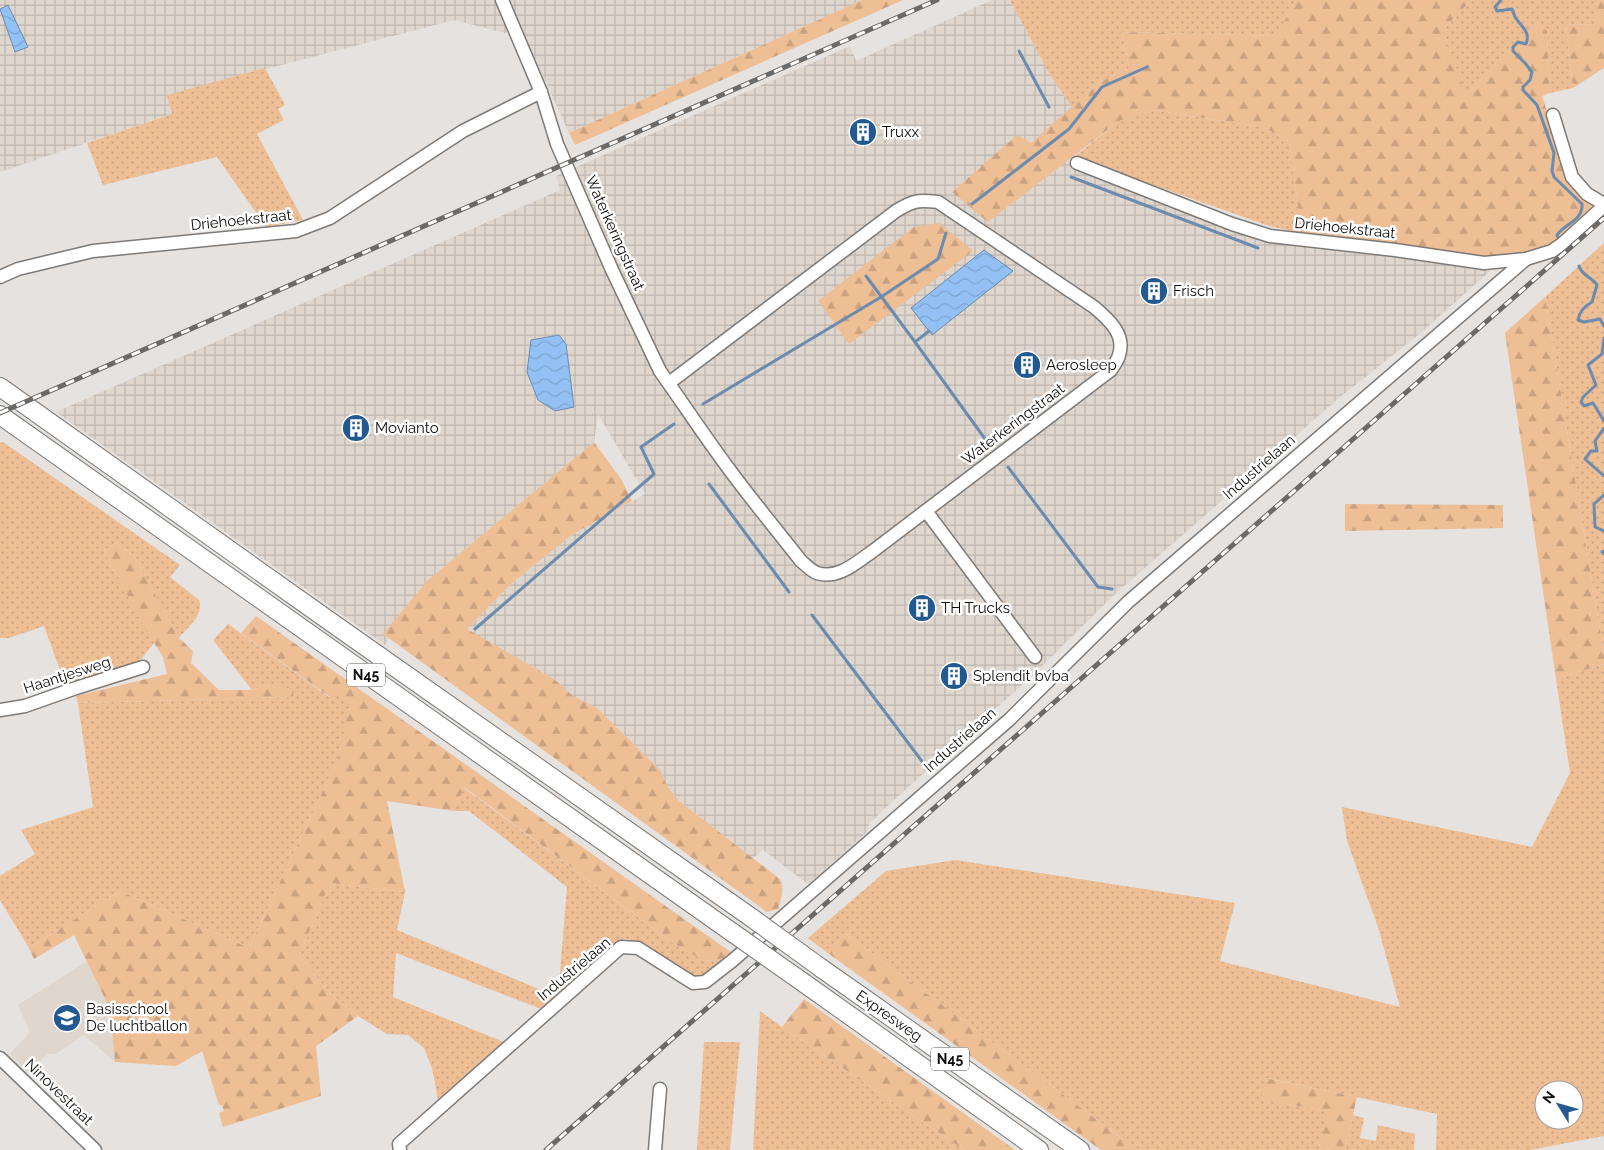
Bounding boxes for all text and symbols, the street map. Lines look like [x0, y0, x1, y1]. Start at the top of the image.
building icon: Truxx [848, 117, 878, 147]
place label: Truxx [882, 123, 920, 141]
street label: Waterkeringstraat [582, 173, 648, 293]
street label: Driehoekstraat [190, 206, 292, 234]
street label: Driehoekstraat [1294, 214, 1396, 242]
building icon: Frisch [1139, 276, 1169, 306]
place label: Frisch [1173, 282, 1214, 300]
building icon: Aerosleep [1012, 350, 1042, 380]
place label: Aerosleep [1046, 356, 1117, 374]
street label: Waterkeringstraat [958, 380, 1068, 468]
building icon: Movianto [341, 413, 371, 443]
place label: Movianto [375, 419, 439, 437]
street label: Industrielaan [1219, 431, 1299, 503]
building icon: TH Trucks [907, 593, 937, 623]
place label: TH Trucks [941, 599, 1010, 617]
street label: Haantjesweg [21, 652, 113, 698]
building icon: Splendit bvba [939, 661, 969, 691]
road number: N45 [347, 664, 385, 686]
place label: Splendit bvba [973, 667, 1069, 685]
street label: Industrielaan [920, 704, 1000, 776]
street label: Industrielaan [534, 933, 614, 1005]
street label: Expresweg [852, 987, 926, 1045]
place label: Basisschool De luchtballon [86, 1000, 188, 1035]
school or university icon: Basisschool De luchtballon [52, 1003, 82, 1033]
road number: N45 [931, 1048, 969, 1070]
street label: Ninovestraat [21, 1055, 97, 1129]
north arrow [1534, 1080, 1584, 1130]
text: N [1539, 1088, 1558, 1106]

